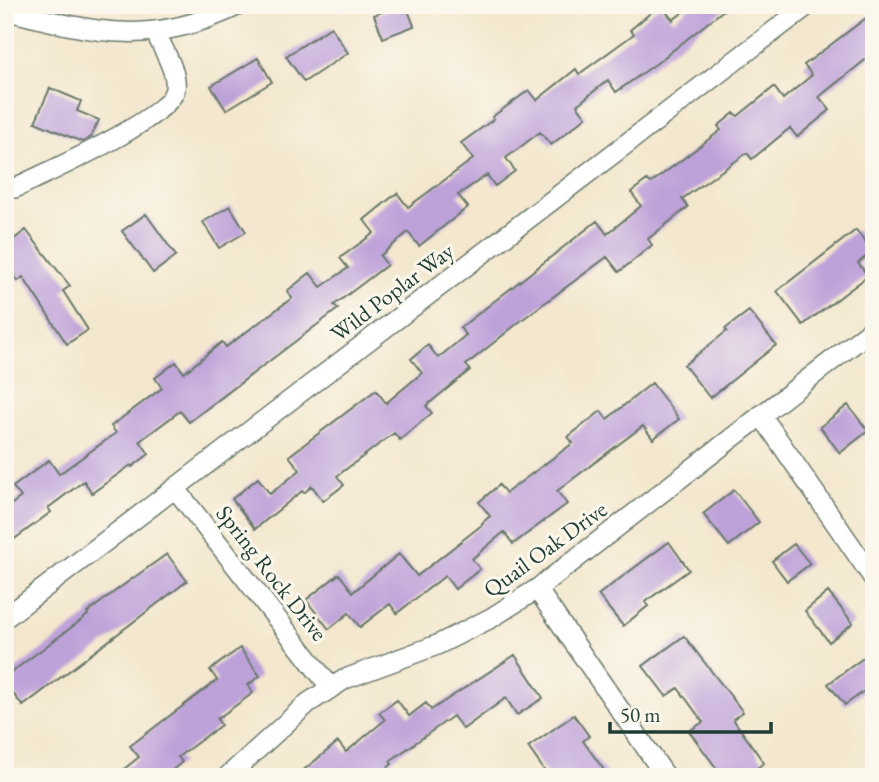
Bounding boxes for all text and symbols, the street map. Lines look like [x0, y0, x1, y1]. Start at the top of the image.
street label: Wild Poplar Way [324, 235, 461, 348]
street label: Quail Oak Drive [477, 494, 613, 604]
street label: Spring Rock Drive [210, 499, 334, 647]
scale bar [610, 691, 770, 735]
text: 50 m [620, 701, 661, 728]

